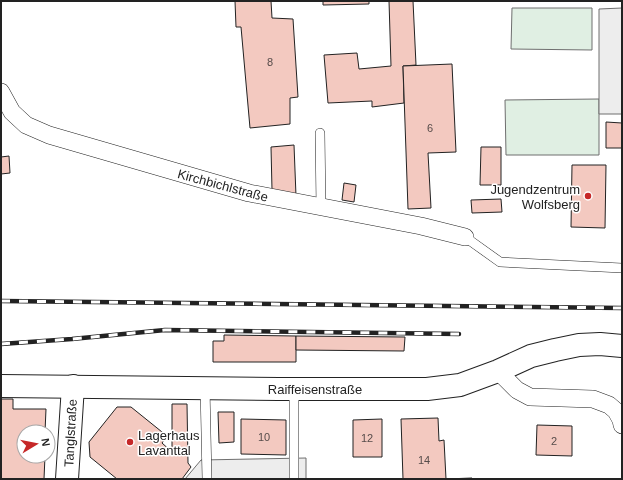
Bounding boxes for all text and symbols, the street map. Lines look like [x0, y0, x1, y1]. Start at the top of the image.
house number: 8 [267, 56, 273, 68]
house number: 6 [427, 122, 433, 134]
street label: Kirchbichlstraße [176, 166, 270, 205]
place label: Jugendzentrum Wolfsberg [490, 182, 580, 212]
marker: Jugendzentrum Wolfsberg [583, 191, 593, 201]
street label: Raiffeisenstraße [268, 382, 362, 397]
street label: Tanglstraße [61, 399, 80, 467]
north arrow [16, 424, 56, 464]
place label: Lagerhaus Lavanttal [138, 428, 200, 458]
house number: 10 [258, 431, 270, 443]
house number: 12 [361, 432, 373, 444]
house number: 2 [551, 435, 557, 447]
text: N [39, 437, 52, 447]
marker: Lagerhaus Lavanttal [125, 437, 135, 447]
house number: 14 [418, 454, 430, 466]

